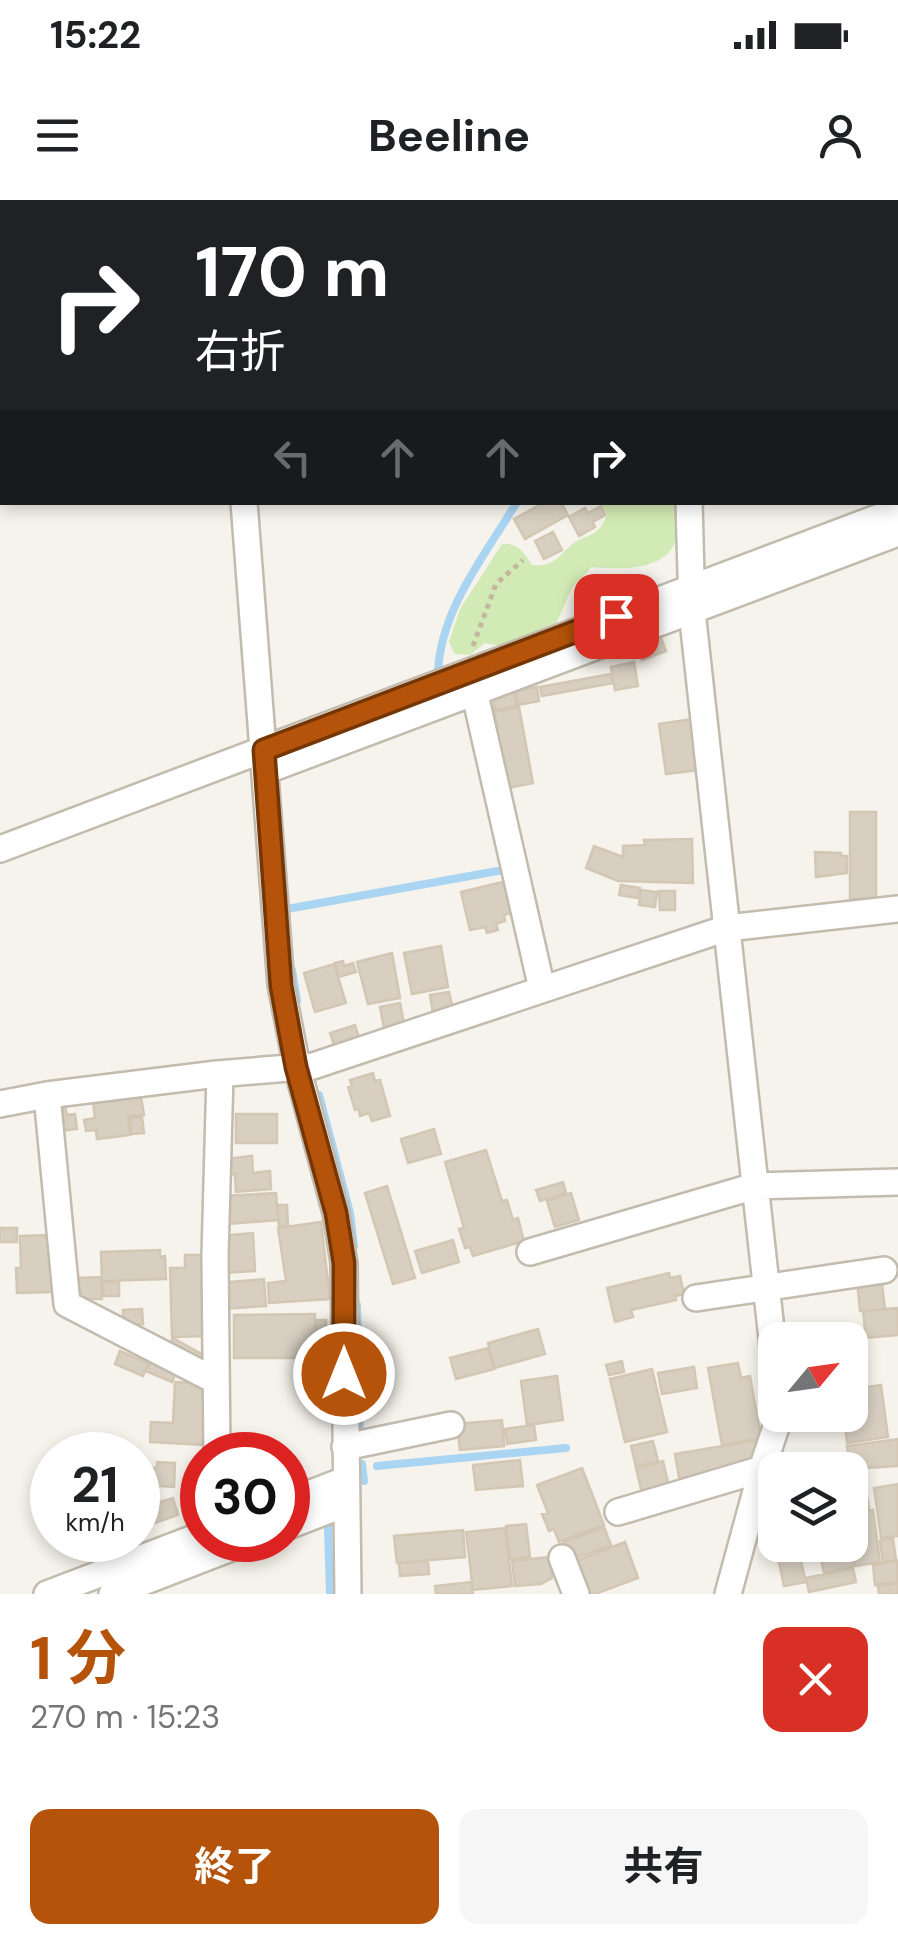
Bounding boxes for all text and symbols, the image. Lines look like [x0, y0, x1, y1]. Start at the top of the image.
text: 15:22 [50, 10, 141, 60]
text: Beeline [368, 106, 530, 165]
icon: menu [30, 108, 85, 163]
icon: person [813, 108, 868, 163]
text: 170 m [195, 227, 389, 318]
icon: right [30, 240, 160, 370]
text: 右折 [195, 322, 285, 381]
icon: left [265, 430, 320, 485]
icon: ahead [370, 430, 425, 485]
icon: ahead [475, 430, 530, 485]
icon: right [580, 430, 635, 485]
pin [574, 574, 659, 659]
icon: arrive [589, 589, 644, 644]
position arrow [292, 1322, 396, 1426]
north arrow [758, 1322, 868, 1432]
map controls [758, 1322, 868, 1562]
speed limit sign: 30 [180, 1432, 310, 1562]
text: 21 [71, 1452, 119, 1518]
button: layers [758, 1452, 868, 1562]
text: km/h [65, 1506, 125, 1539]
text: 1 分 [30, 1619, 126, 1698]
button: close [763, 1627, 868, 1732]
text: 270 m · 15:23 [30, 1696, 220, 1738]
button: 終了 [30, 1809, 439, 1924]
button: 共有 [459, 1809, 868, 1924]

